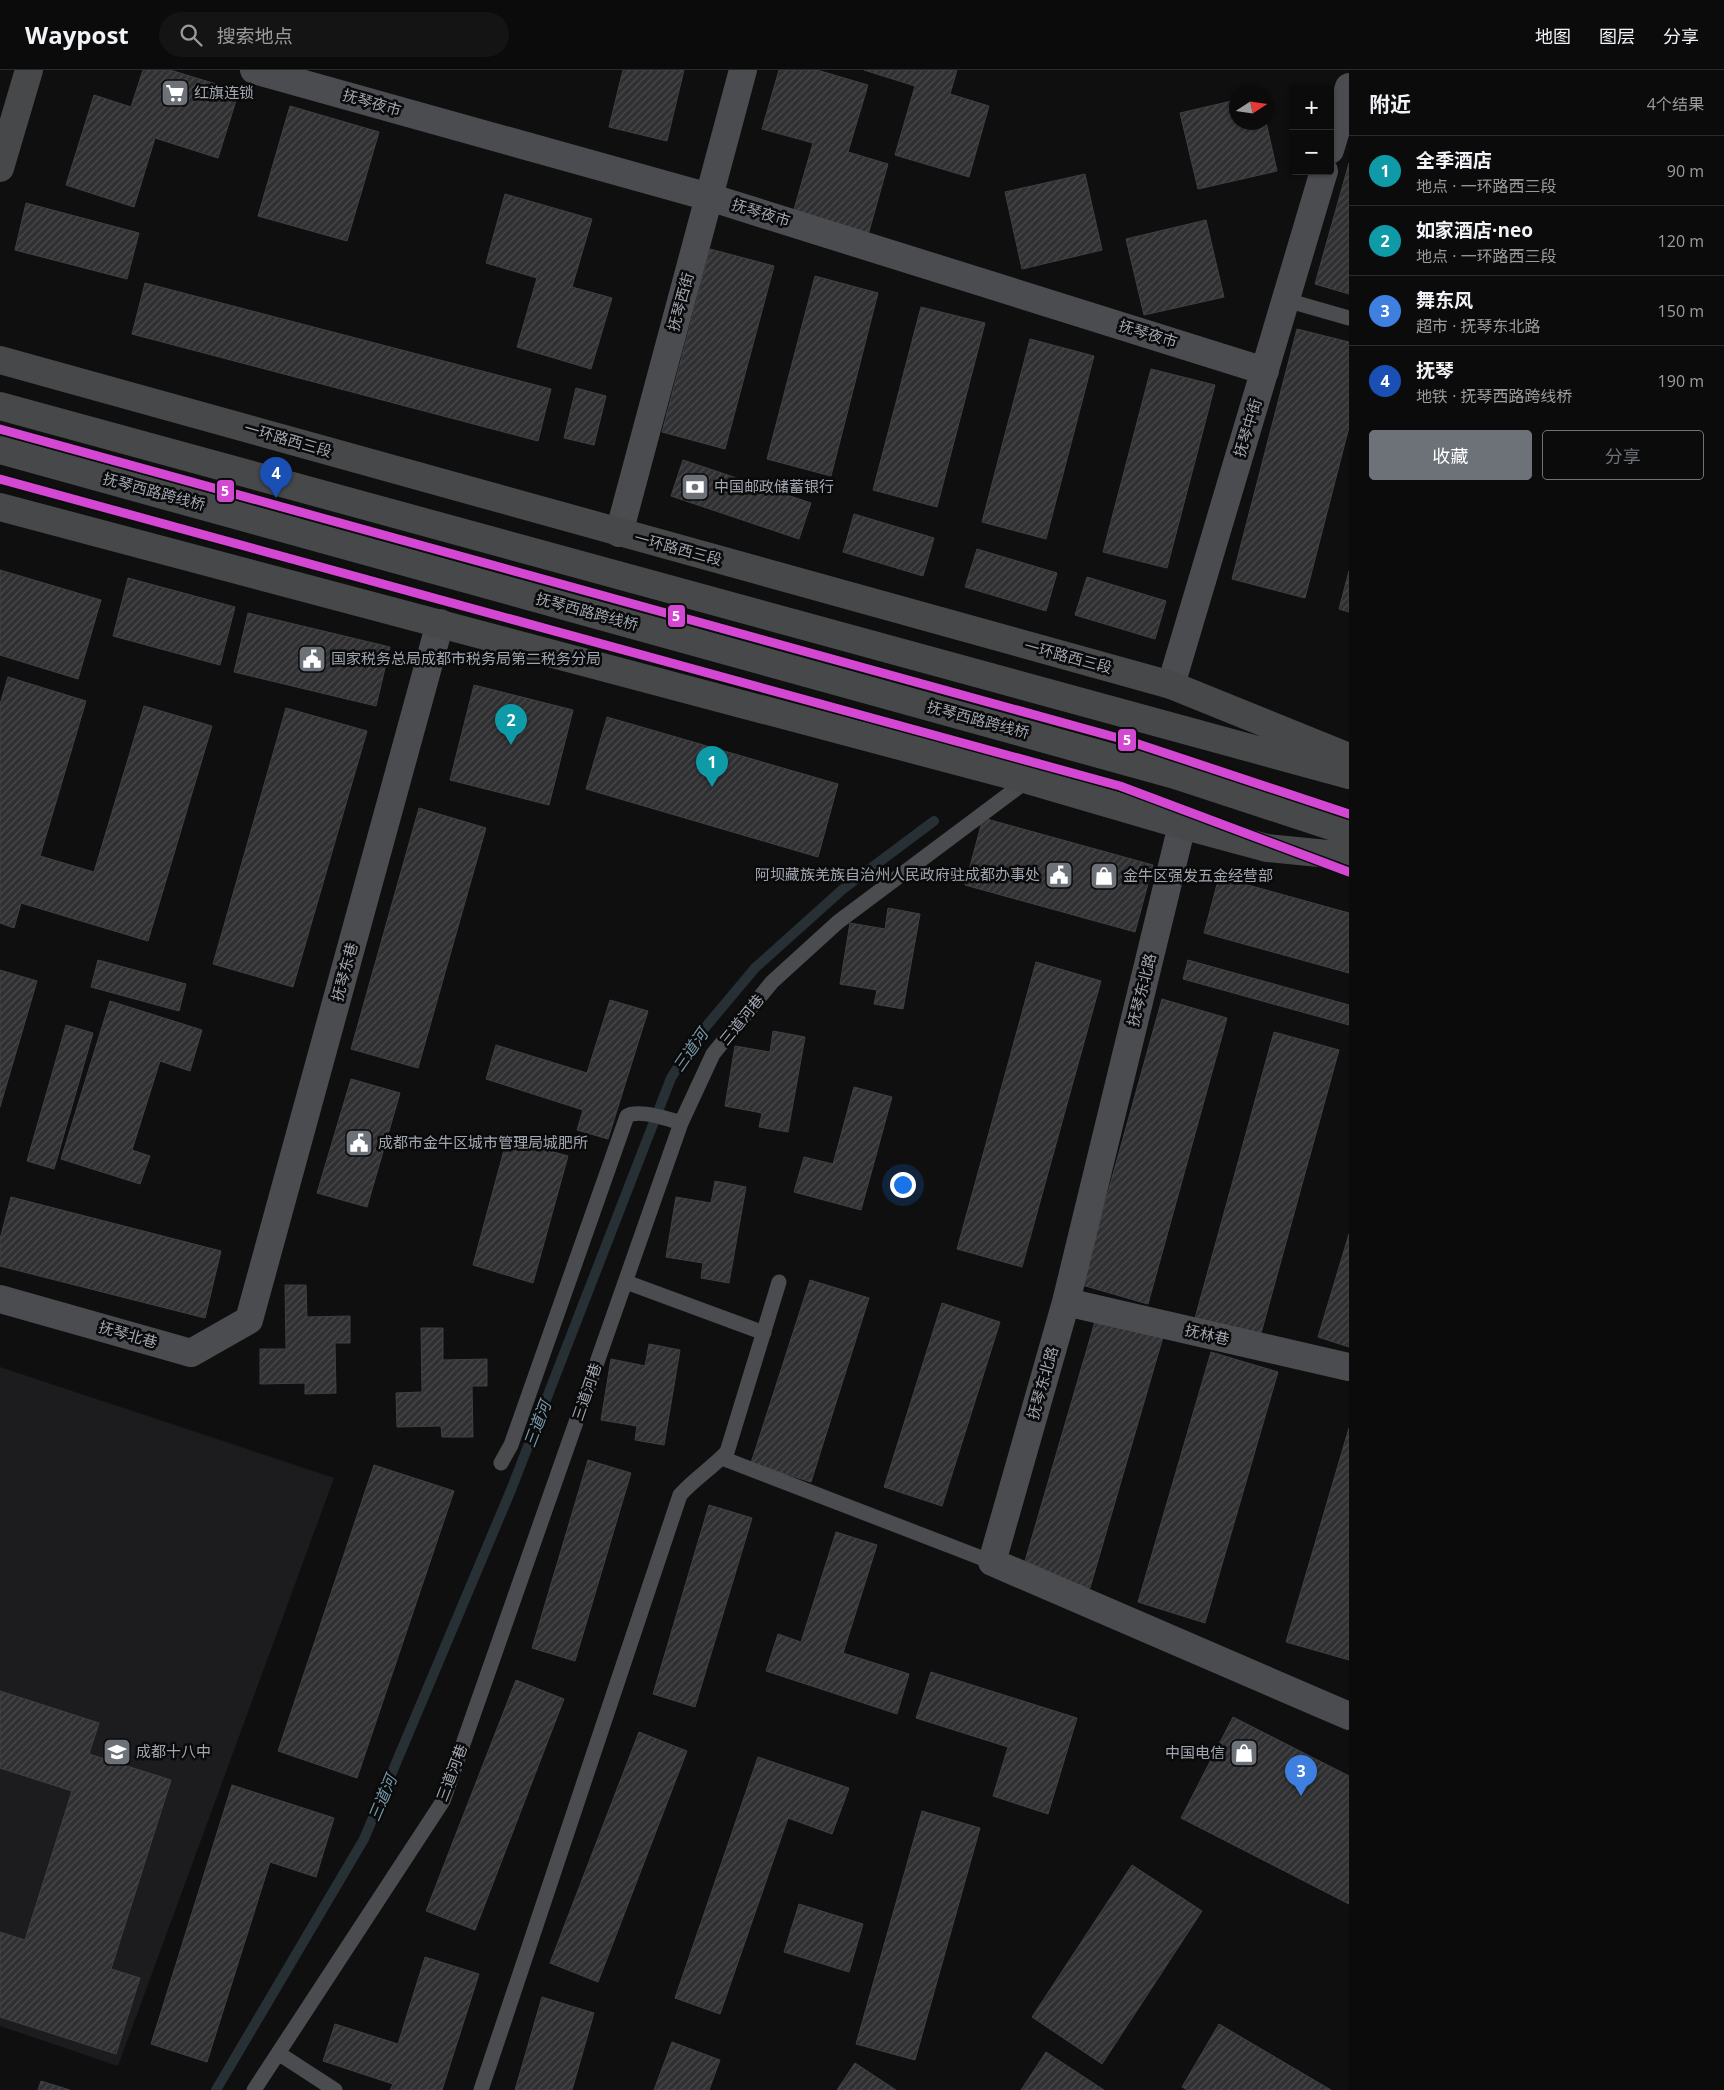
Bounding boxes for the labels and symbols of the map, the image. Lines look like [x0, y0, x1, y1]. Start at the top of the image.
supermarket icon: 红旗连锁 [160, 78, 190, 108]
place label: 红旗连锁 [194, 82, 254, 102]
street label: 抚琴夜市 [341, 84, 404, 120]
north arrow [1229, 85, 1274, 130]
street label: 抚琴夜市 [730, 194, 793, 230]
street label: 抚琴西街 [663, 270, 697, 333]
street label: 抚琴夜市 [1117, 315, 1180, 351]
street label: 抚琴中街 [1229, 396, 1265, 459]
street label: 一环路西三段 [242, 417, 334, 461]
pin: 4 [260, 457, 292, 498]
street label: 抚琴西路跨线桥 [101, 468, 208, 514]
bank icon: 中国邮政储蓄银行 [680, 472, 710, 502]
place label: 中国邮政储蓄银行 [714, 476, 834, 496]
line badge: 5 [216, 479, 235, 503]
text: 5 [221, 481, 229, 500]
street label: 一环路西三段 [632, 527, 724, 569]
street label: 抚琴西路跨线桥 [534, 588, 641, 634]
line badge: 5 [667, 604, 686, 628]
text: 5 [672, 606, 680, 625]
street label: 一环路西三段 [1022, 635, 1114, 677]
public building icon: 国家税务总局成都市税务局第二税务分局 [297, 644, 327, 674]
place label: 国家税务总局成都市税务局第二税务分局 [331, 648, 601, 668]
street label: 抚琴西路跨线桥 [925, 696, 1032, 742]
pin: 2 [495, 704, 527, 745]
line badge: 5 [1117, 728, 1137, 752]
text: 5 [1123, 730, 1131, 749]
pin: 1 [696, 746, 728, 787]
public building icon: 阿坝藏族羌族自治州人民政府驻成都办事处 [1044, 860, 1074, 890]
shop icon: 金牛区强发五金经营部 [1089, 861, 1119, 891]
place label: 阿坝藏族羌族自治州人民政府驻成都办事处 [755, 864, 1040, 884]
place label: 金牛区强发五金经营部 [1123, 865, 1273, 885]
street label: 抚琴东巷 [327, 940, 361, 1003]
street label: 抚琴东北路 [1122, 951, 1160, 1029]
street label: 三道河巷 [715, 990, 768, 1049]
water label: 三道河 [667, 1022, 714, 1076]
public building icon: 成都市金牛区城市管理局城肥所 [344, 1128, 374, 1158]
place label: 成都市金牛区城市管理局城肥所 [378, 1132, 588, 1152]
your location [890, 1172, 916, 1198]
street label: 抚琴北巷 [97, 1316, 160, 1352]
street label: 抚林巷 [1183, 1319, 1231, 1349]
street label: 抚琴东北路 [1022, 1344, 1062, 1422]
street label: 三道河巷 [567, 1360, 605, 1423]
water label: 三道河 [518, 1395, 557, 1450]
school or university icon: 成都十八中 [102, 1737, 132, 1767]
shop icon: 中国电信 [1229, 1738, 1259, 1768]
place label: 成都十八中 [136, 1741, 211, 1761]
street label: 三道河巷 [431, 1741, 471, 1804]
place label: 中国电信 [1165, 1742, 1225, 1762]
pin: 3 [1285, 1755, 1317, 1796]
water label: 三道河 [362, 1769, 403, 1824]

